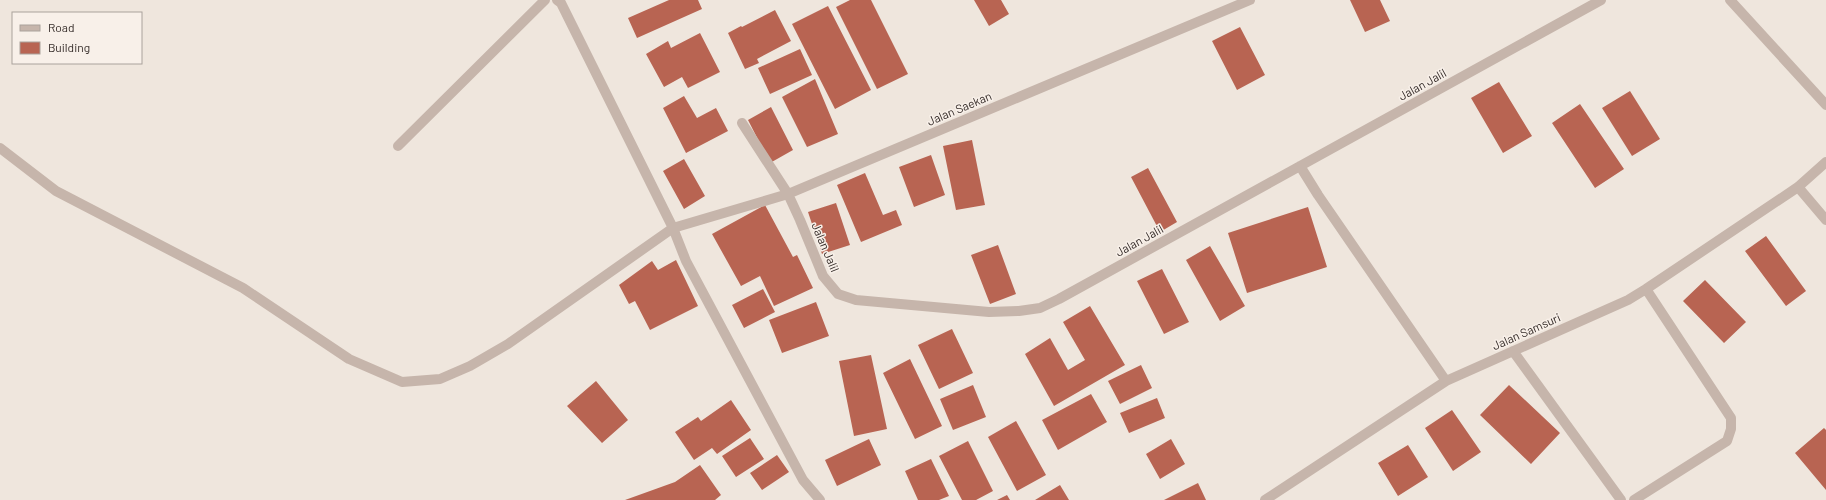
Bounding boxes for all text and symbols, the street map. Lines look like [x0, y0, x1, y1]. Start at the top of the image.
legend [12, 12, 142, 64]
text: Road [48, 20, 75, 34]
text: Building [48, 40, 90, 54]
street label: Jalan Jalil [1396, 65, 1448, 103]
street label: Jalan Saekan [925, 88, 993, 128]
street label: Jalan Jalil [809, 220, 843, 274]
street label: Jalan Jalil [1113, 221, 1165, 259]
street label: Jalan Samsuri [1490, 310, 1562, 352]

